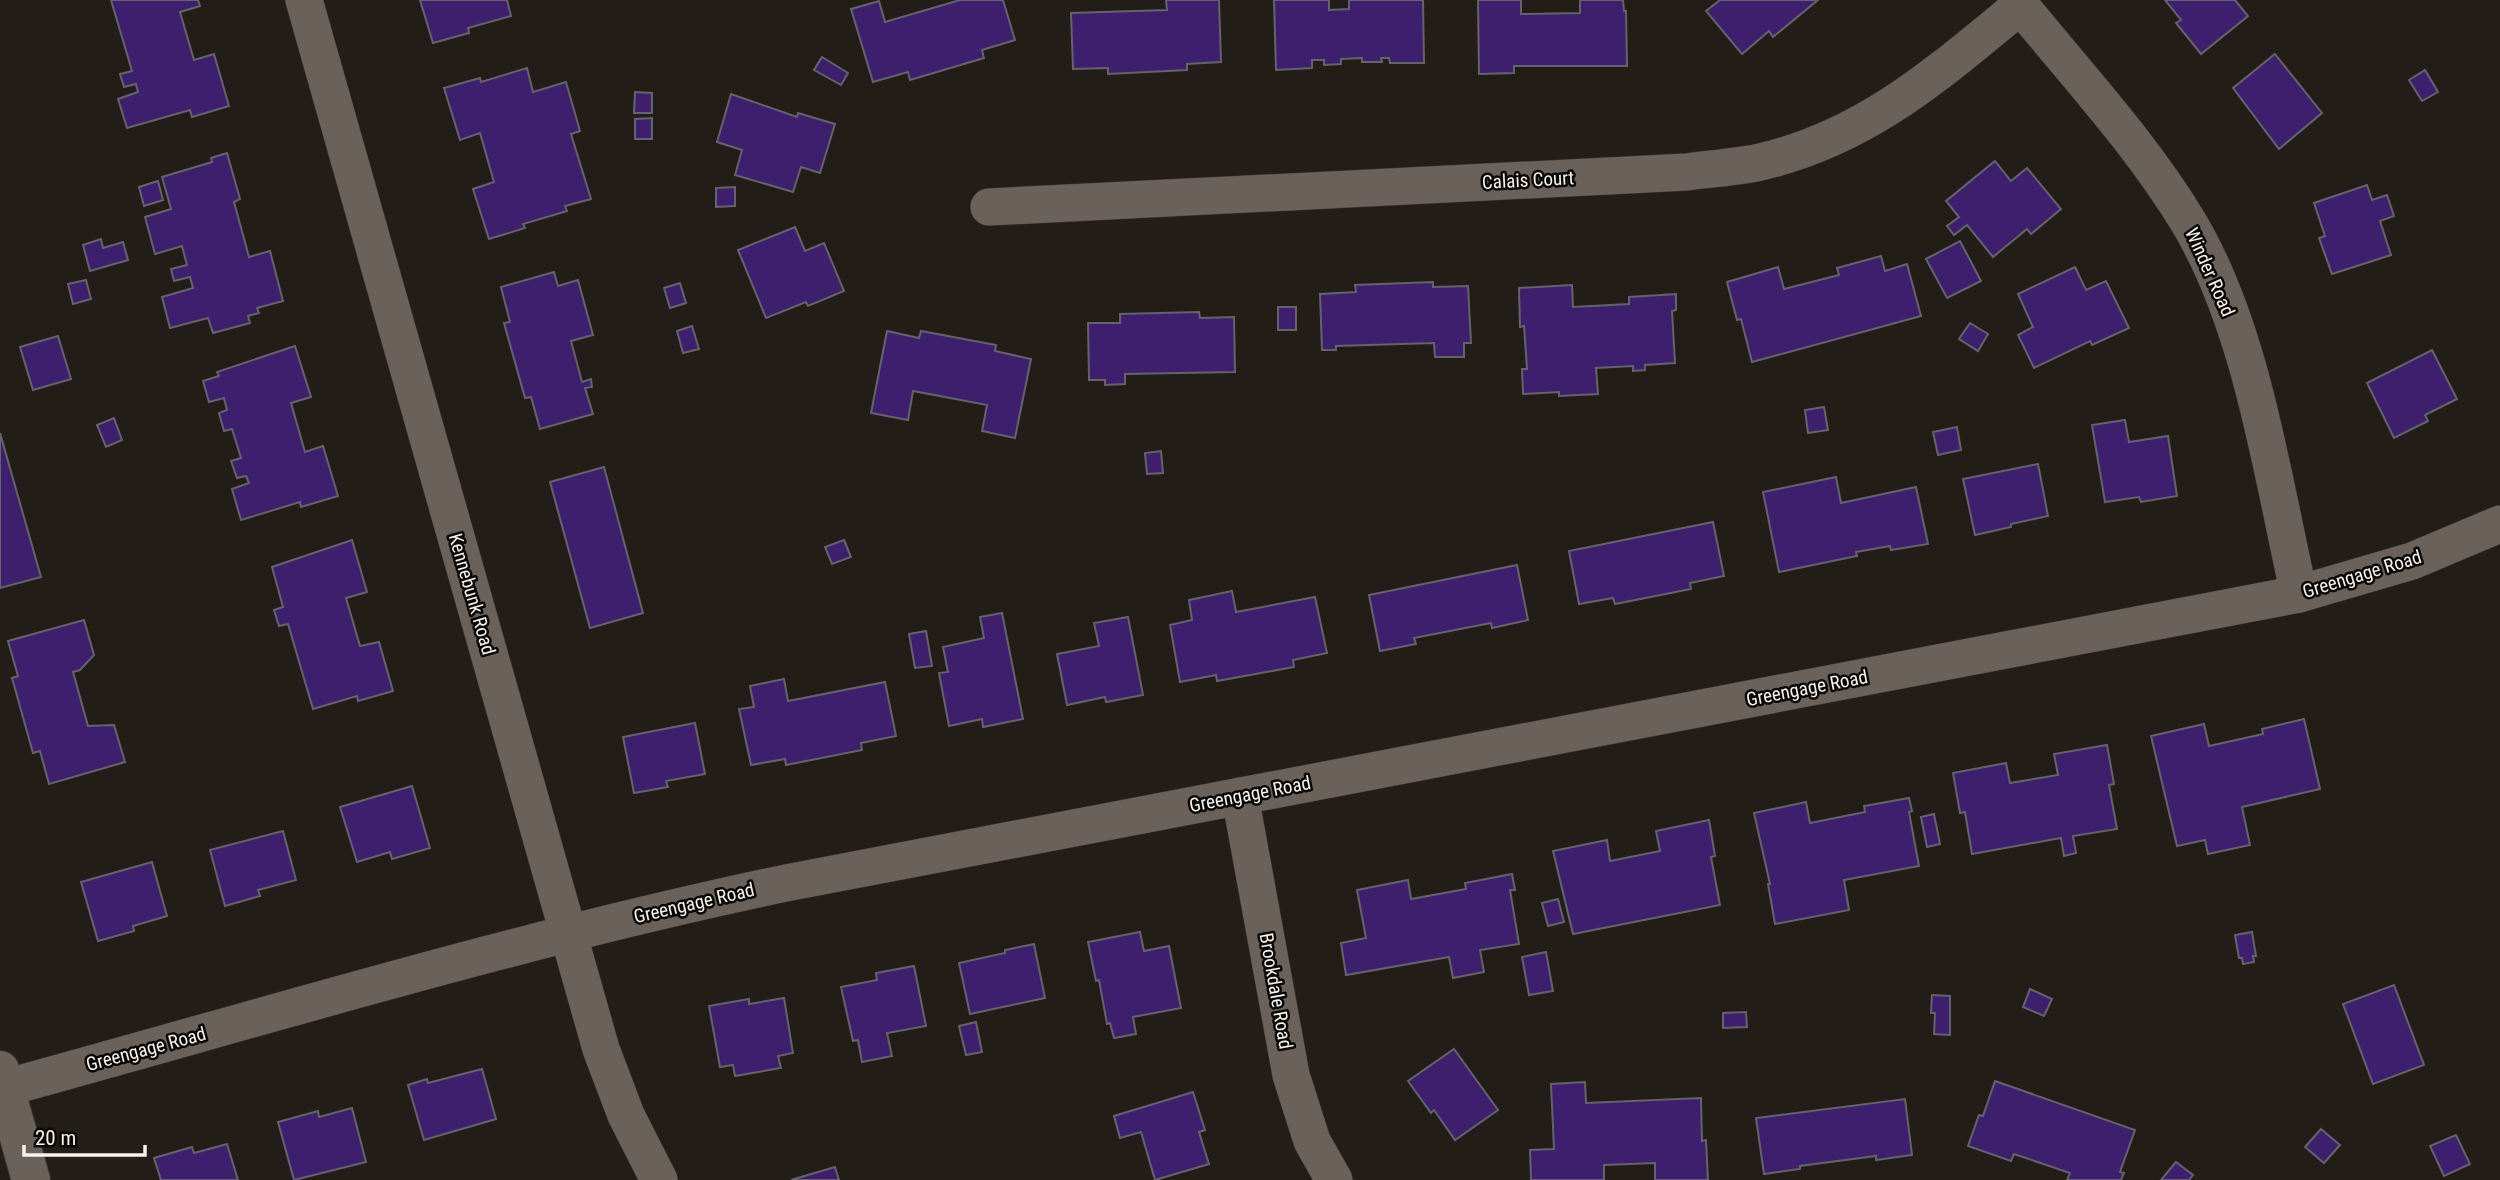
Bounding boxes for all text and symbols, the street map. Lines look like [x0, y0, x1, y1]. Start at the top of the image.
street label: Calais Court [1481, 166, 1575, 194]
street label: Winder Road [2180, 224, 2240, 320]
street label: Kennebunk Road [444, 531, 500, 657]
street label: Greengage Road [2300, 545, 2424, 603]
street label: Greengage Road [1744, 665, 1870, 711]
street label: Greengage Road [1187, 771, 1313, 817]
street label: Greengage Road [631, 878, 757, 928]
street label: Brookdale Road [1254, 931, 1298, 1051]
street label: Greengage Road [84, 1022, 208, 1076]
scale bar [24, 1114, 145, 1158]
text: 20 m [35, 1126, 76, 1150]

